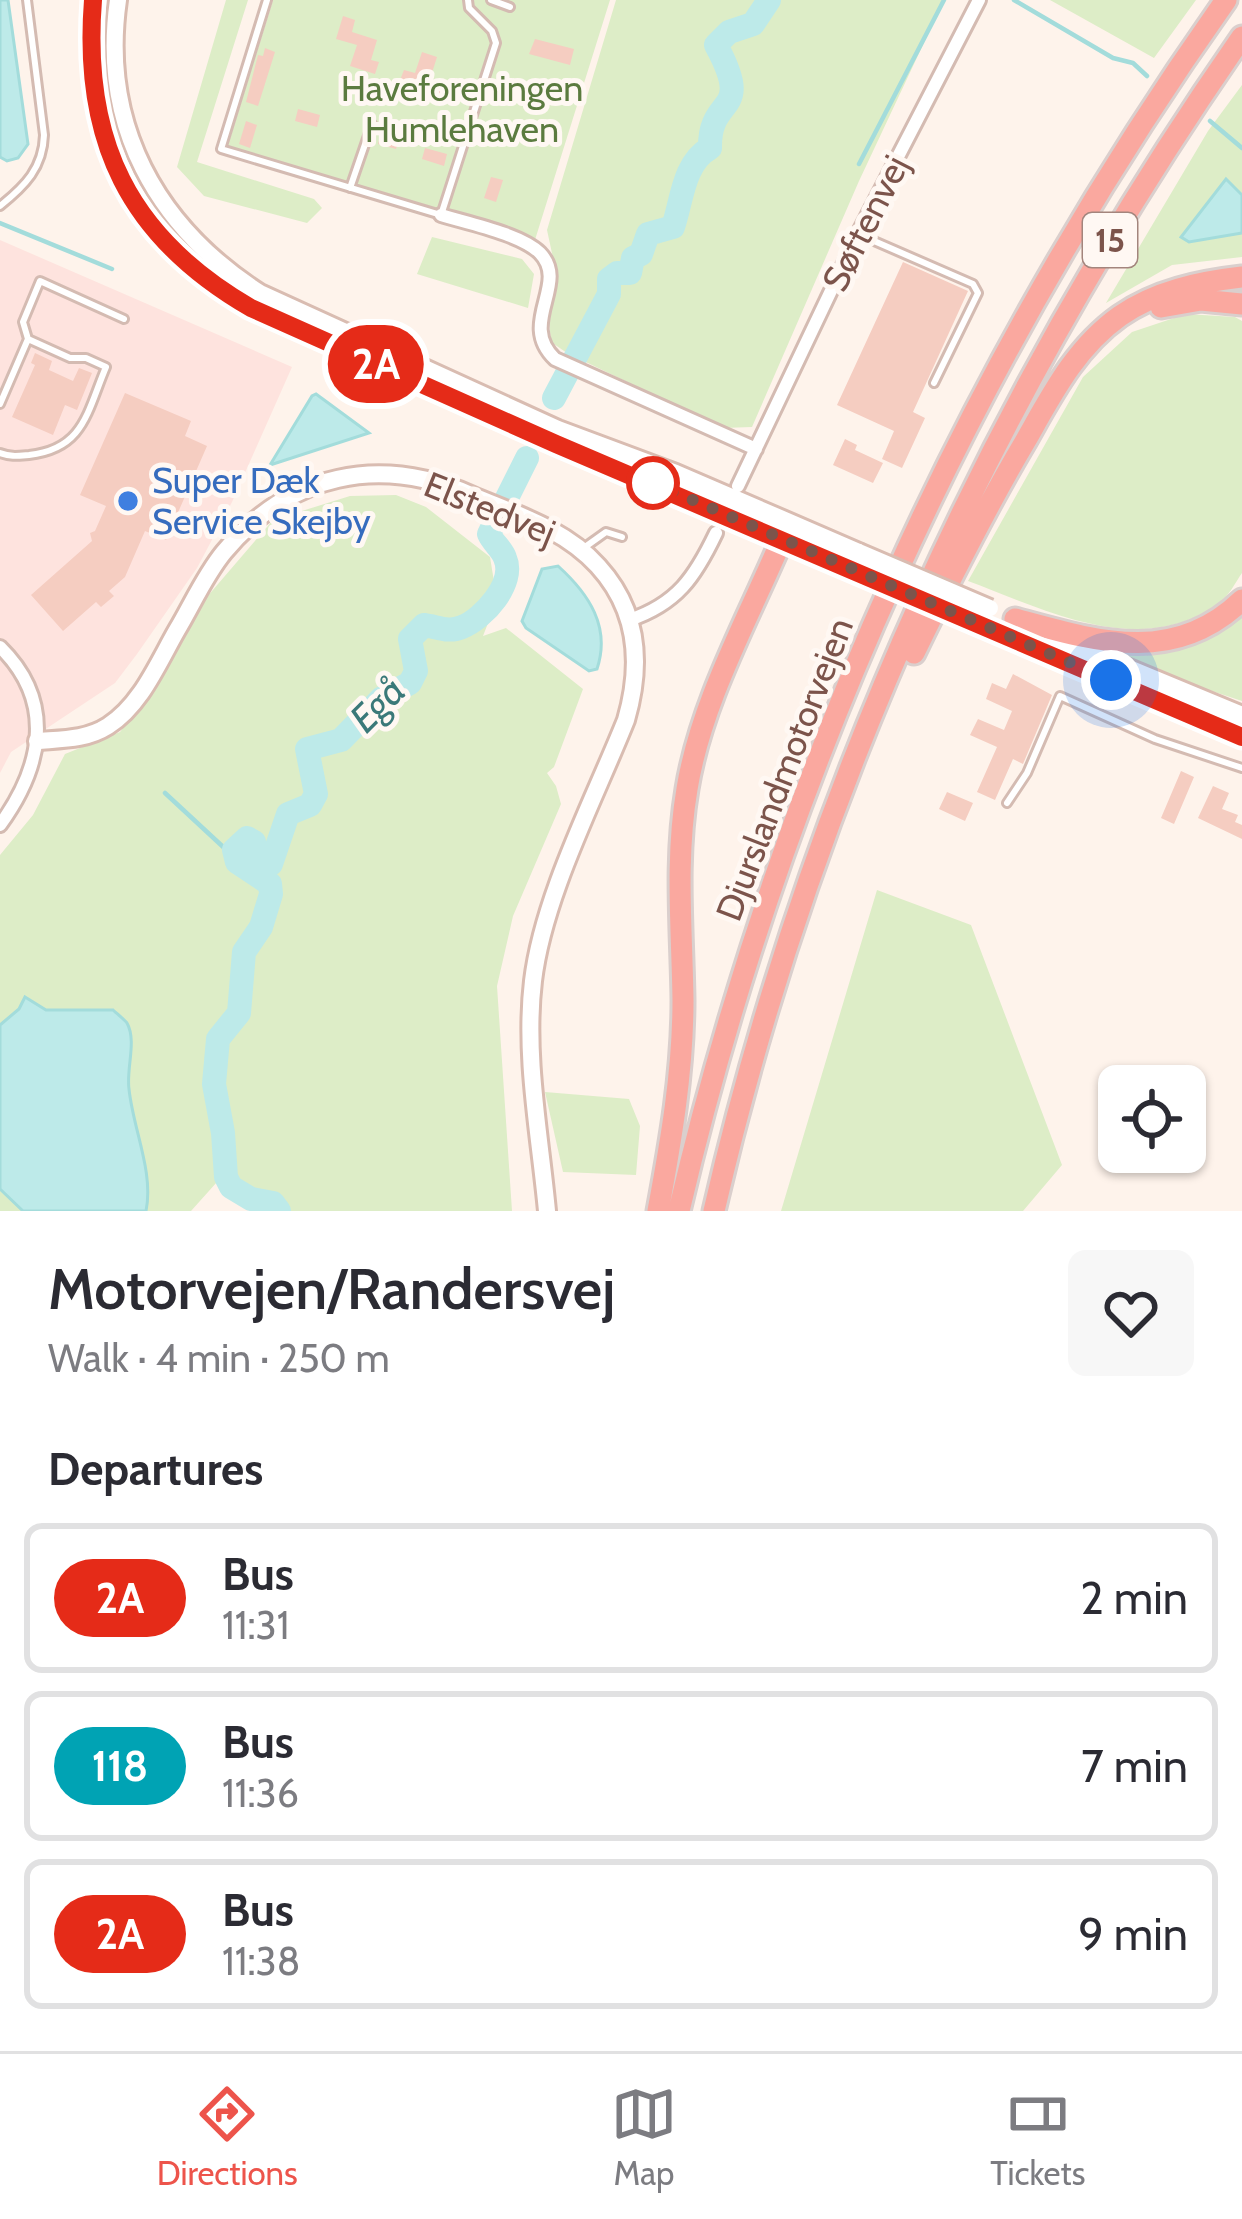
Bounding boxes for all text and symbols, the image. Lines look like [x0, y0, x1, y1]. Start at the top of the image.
park label: Haveforeningen Humlehaven [341, 66, 583, 151]
street label: Søftenvej [812, 148, 918, 298]
road number: 15 [1083, 213, 1137, 267]
line badge: 2A [322, 325, 430, 403]
text: 2A [352, 338, 400, 390]
place label: Super Dæk Service Skejby [152, 458, 371, 543]
unlabelled marker [628, 458, 678, 508]
street label: Elstedvej [418, 462, 562, 554]
marker: Super Dæk Service Skejby [115, 488, 141, 514]
street label: Djurslandmotorvejen [706, 611, 862, 927]
your location [1081, 650, 1141, 710]
water label: Egå [339, 666, 415, 742]
map controls [1098, 1065, 1206, 1173]
button: locate [1098, 1065, 1206, 1173]
button: heart [1068, 1250, 1194, 1376]
text: Motorvejen/Randersvej [48, 1254, 615, 1323]
text: Walk · 4 min · 250 m [48, 1334, 390, 1382]
text: Departures [48, 1442, 263, 1496]
text: Bus [222, 1547, 294, 1601]
text: 2 min [1080, 1571, 1188, 1625]
text: 2A [96, 1572, 144, 1624]
text: 11:31 [222, 1601, 289, 1649]
text: Bus [222, 1715, 294, 1769]
text: 7 min [1081, 1739, 1188, 1793]
text: 118 [92, 1740, 148, 1792]
text: 11:36 [222, 1769, 299, 1817]
text: Bus [222, 1883, 294, 1937]
text: 9 min [1078, 1907, 1188, 1961]
text: 2A [96, 1908, 144, 1960]
text: 11:38 [222, 1937, 300, 1985]
tab: Directions [157, 2081, 298, 2193]
tab: Map [611, 2081, 677, 2193]
tab: Tickets [990, 2081, 1085, 2193]

